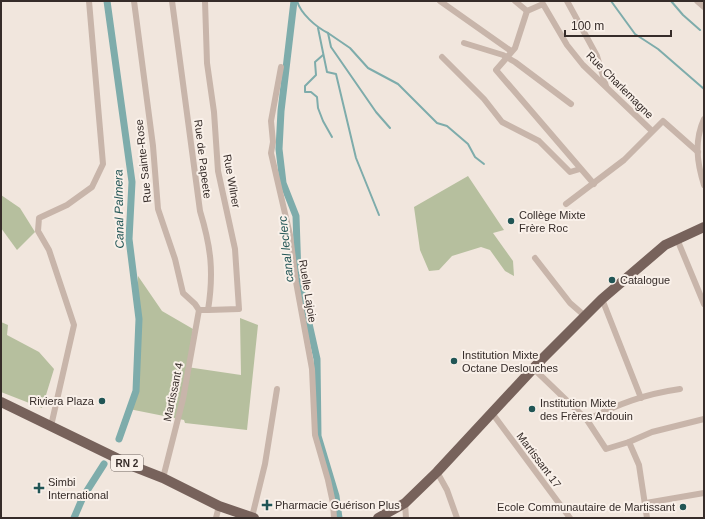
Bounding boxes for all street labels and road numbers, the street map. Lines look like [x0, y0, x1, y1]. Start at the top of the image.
street label: Rue Charlemagne [584, 49, 656, 121]
street label: Rue Sainte-Rose [133, 119, 153, 203]
street label: Rue de Papeete [192, 119, 214, 199]
street label: Rue Wilner [221, 153, 243, 209]
street label: Ruelle Lajoie [297, 259, 319, 323]
street label: Martissant 4 [161, 361, 185, 423]
street label: Martissant 17 [514, 430, 564, 490]
road number: RN 2 [111, 455, 143, 471]

